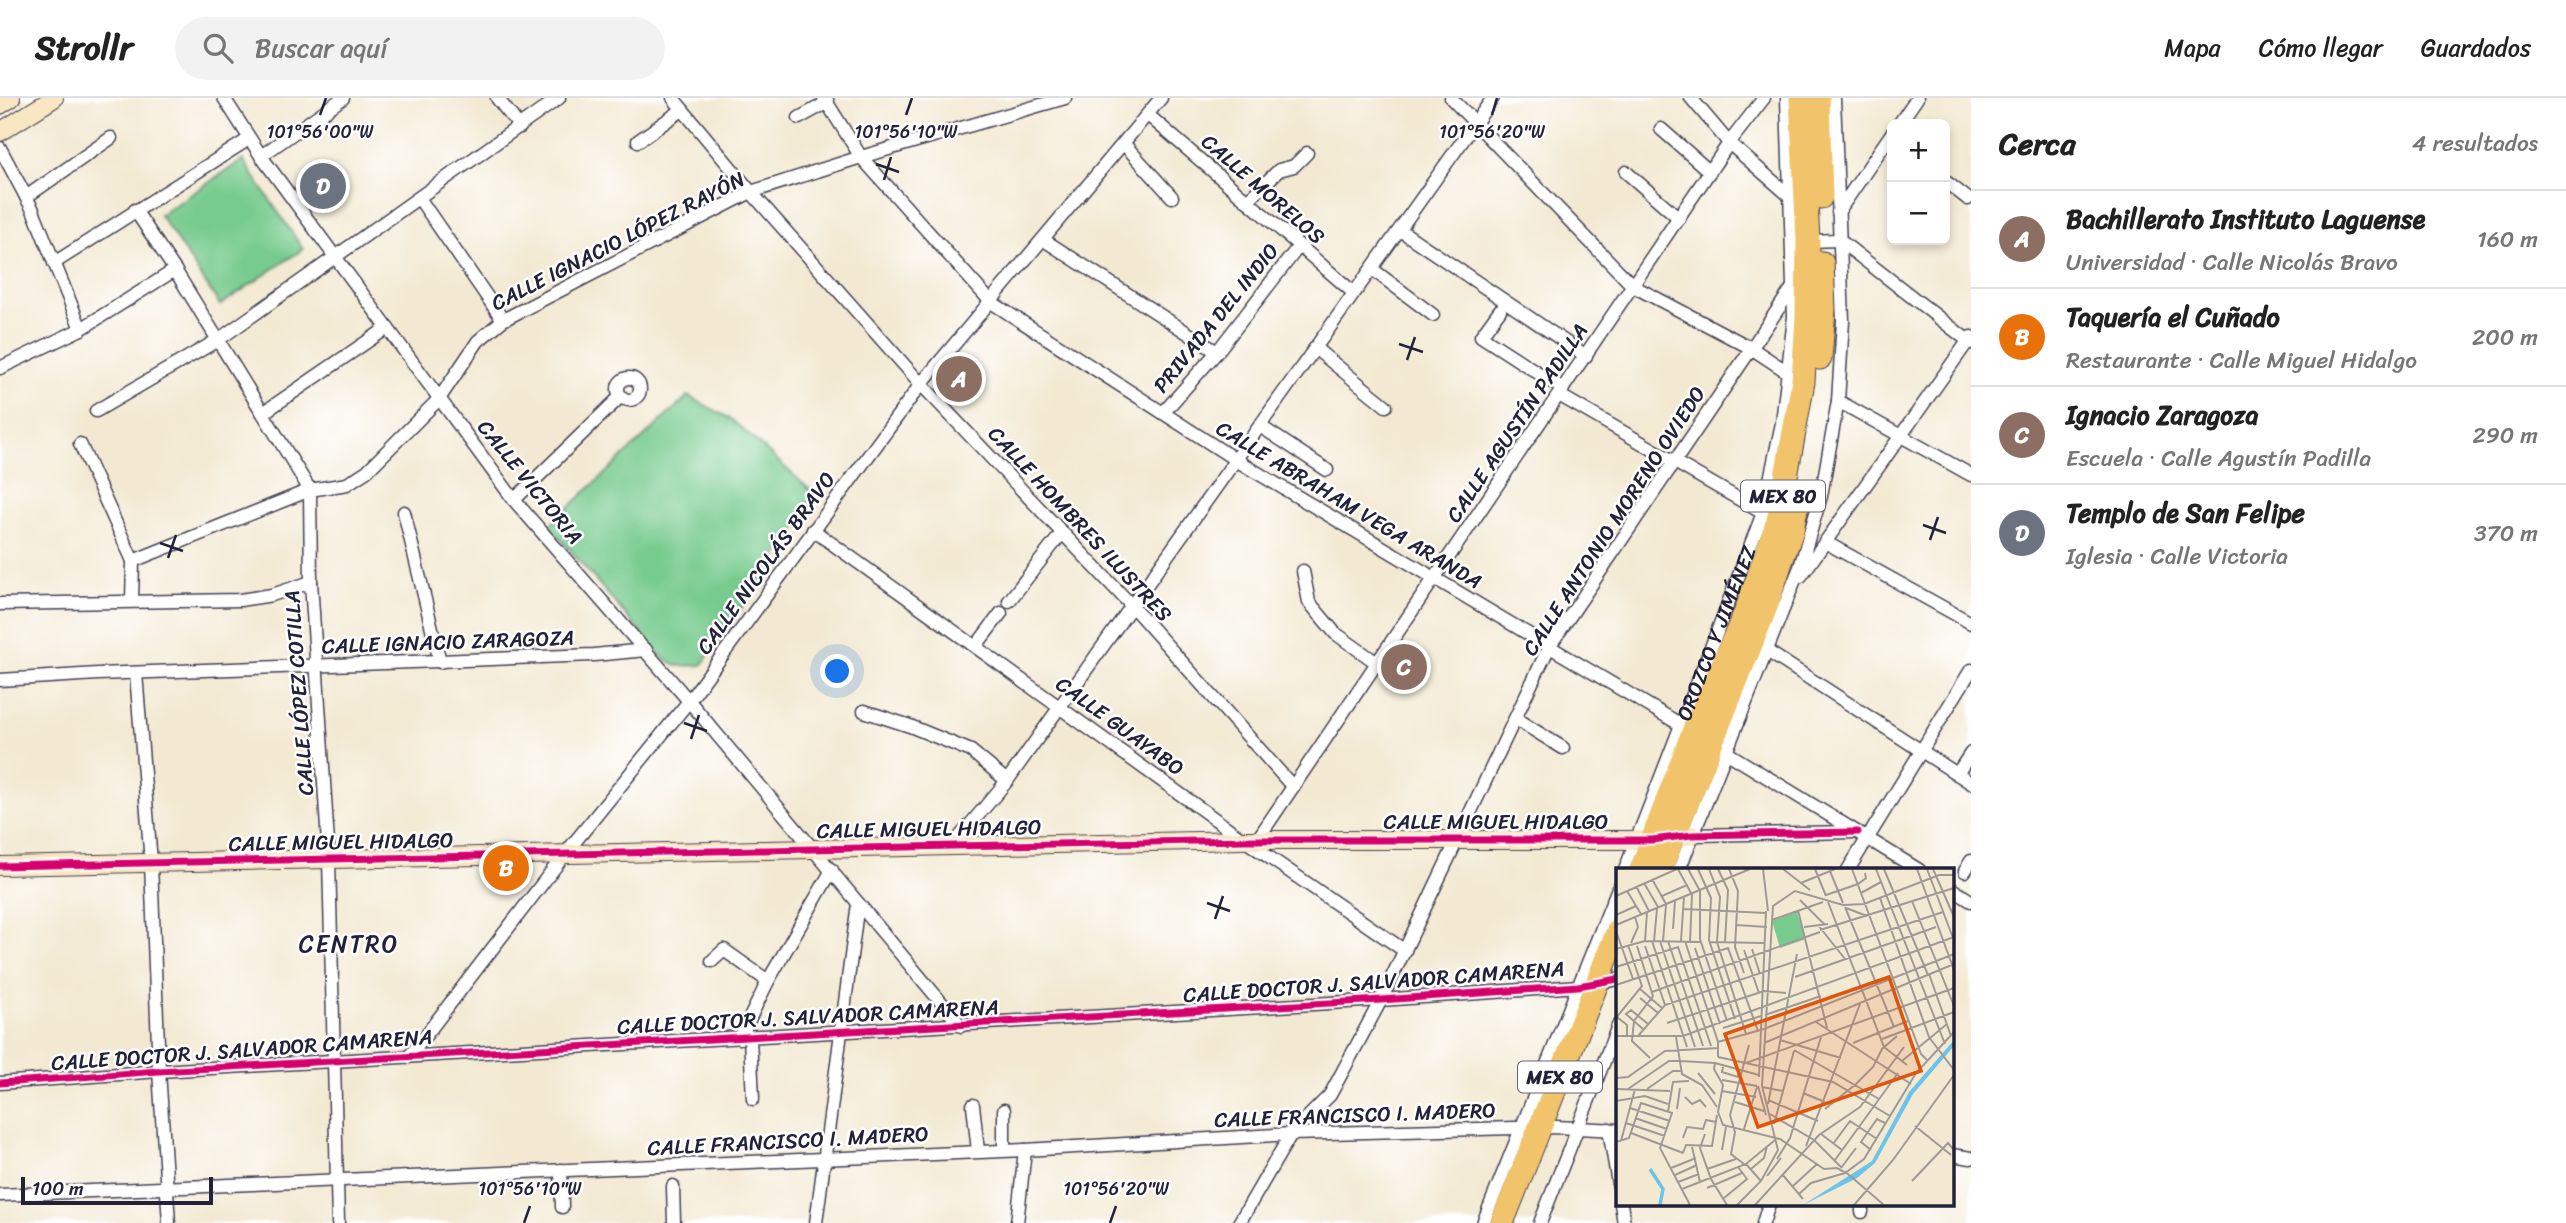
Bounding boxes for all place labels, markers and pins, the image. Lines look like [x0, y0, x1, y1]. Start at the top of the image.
pin: D [300, 160, 346, 212]
pin: A [936, 353, 982, 405]
pin: C [1381, 641, 1427, 693]
pin: B [483, 842, 529, 894]

